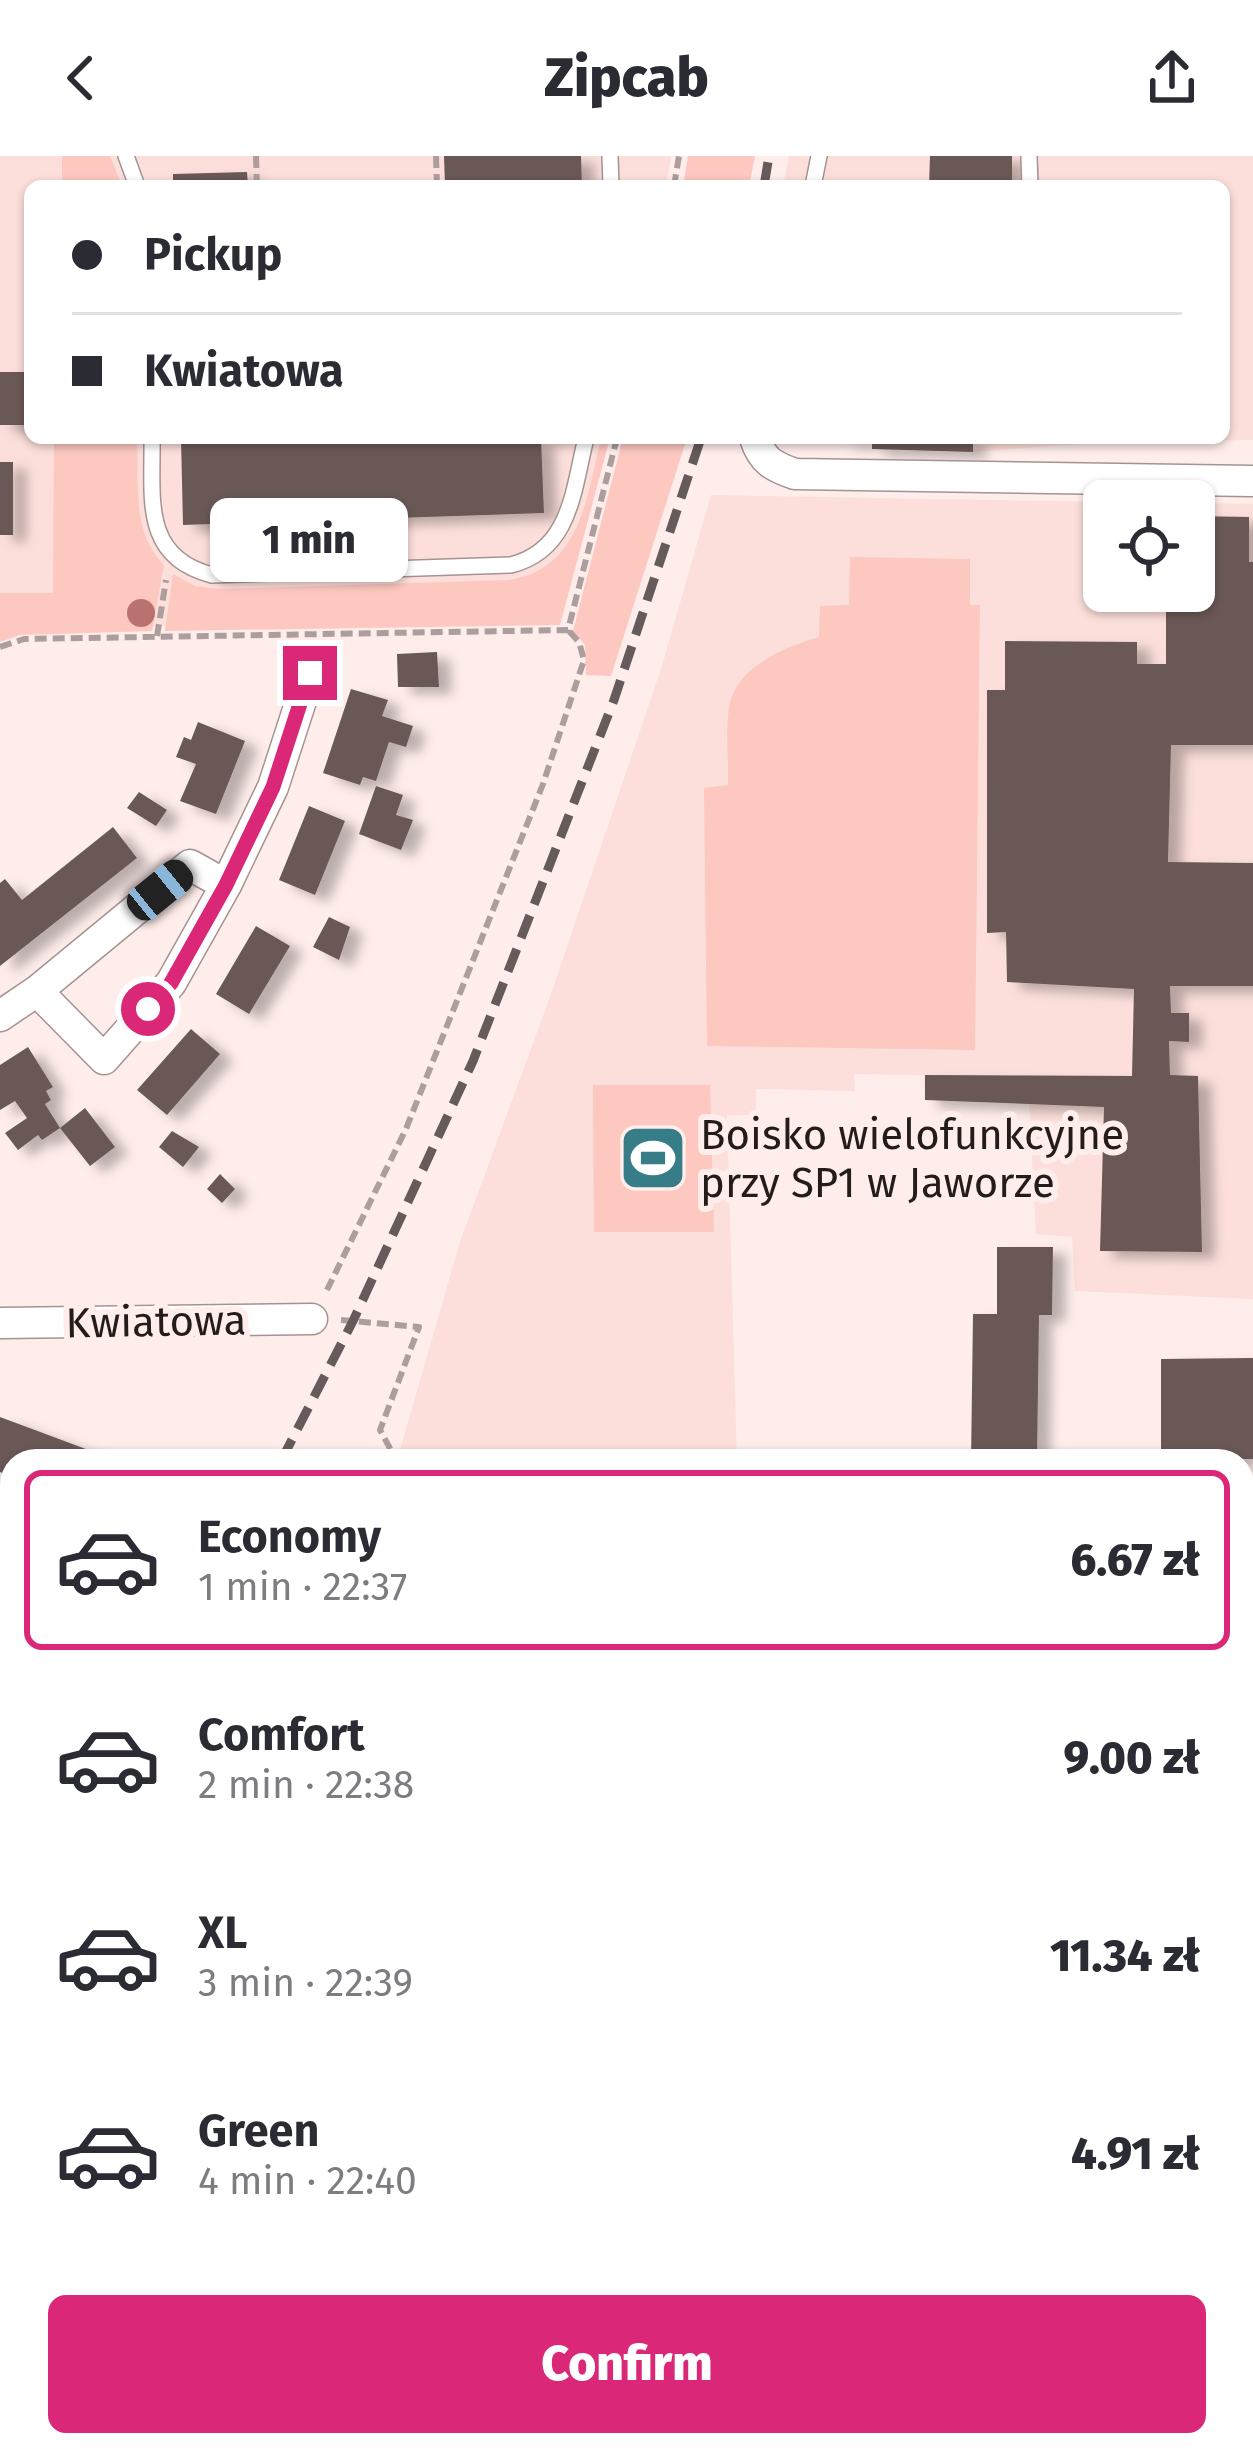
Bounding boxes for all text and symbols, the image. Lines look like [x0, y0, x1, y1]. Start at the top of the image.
icon: back [48, 45, 114, 111]
icon: share [1139, 45, 1205, 111]
text: Zipcab [544, 46, 709, 110]
text: Pickup [144, 228, 282, 282]
text: Kwiatowa [144, 344, 344, 398]
map controls [1083, 480, 1215, 612]
button: locate [1083, 480, 1215, 612]
callout: 1 min [211, 499, 409, 583]
text: 1 min [262, 517, 356, 563]
route end [283, 646, 337, 700]
car [121, 853, 199, 927]
route start [121, 982, 175, 1036]
place label: Boisko wielofunkcyjne przy SP1 w Jaworze [700, 1110, 1124, 1208]
sports icon: Boisko wielofunkcyjne przy SP1 w Jaworze [618, 1123, 688, 1193]
street label: Kwiatowa [65, 1295, 247, 1349]
icon: car [54, 1506, 162, 1614]
text: Economy [198, 1510, 381, 1564]
text: 6.67 zł [1071, 1533, 1200, 1587]
text: 1 min · 22:37 [198, 1564, 407, 1610]
icon: car [54, 1704, 162, 1812]
text: Comfort [198, 1708, 365, 1762]
text: 9.00 zł [1063, 1731, 1200, 1785]
text: 2 min · 22:38 [198, 1762, 414, 1808]
icon: car [54, 1902, 162, 2010]
text: XL [198, 1906, 247, 1960]
text: 11.34 zł [1050, 1929, 1200, 1983]
text: 3 min · 22:39 [198, 1960, 413, 2006]
icon: car [54, 2100, 162, 2208]
text: Green [198, 2104, 319, 2158]
text: 4.91 zł [1071, 2127, 1200, 2181]
text: 4 min · 22:40 [198, 2158, 417, 2204]
button: Confirm [48, 2295, 1206, 2433]

